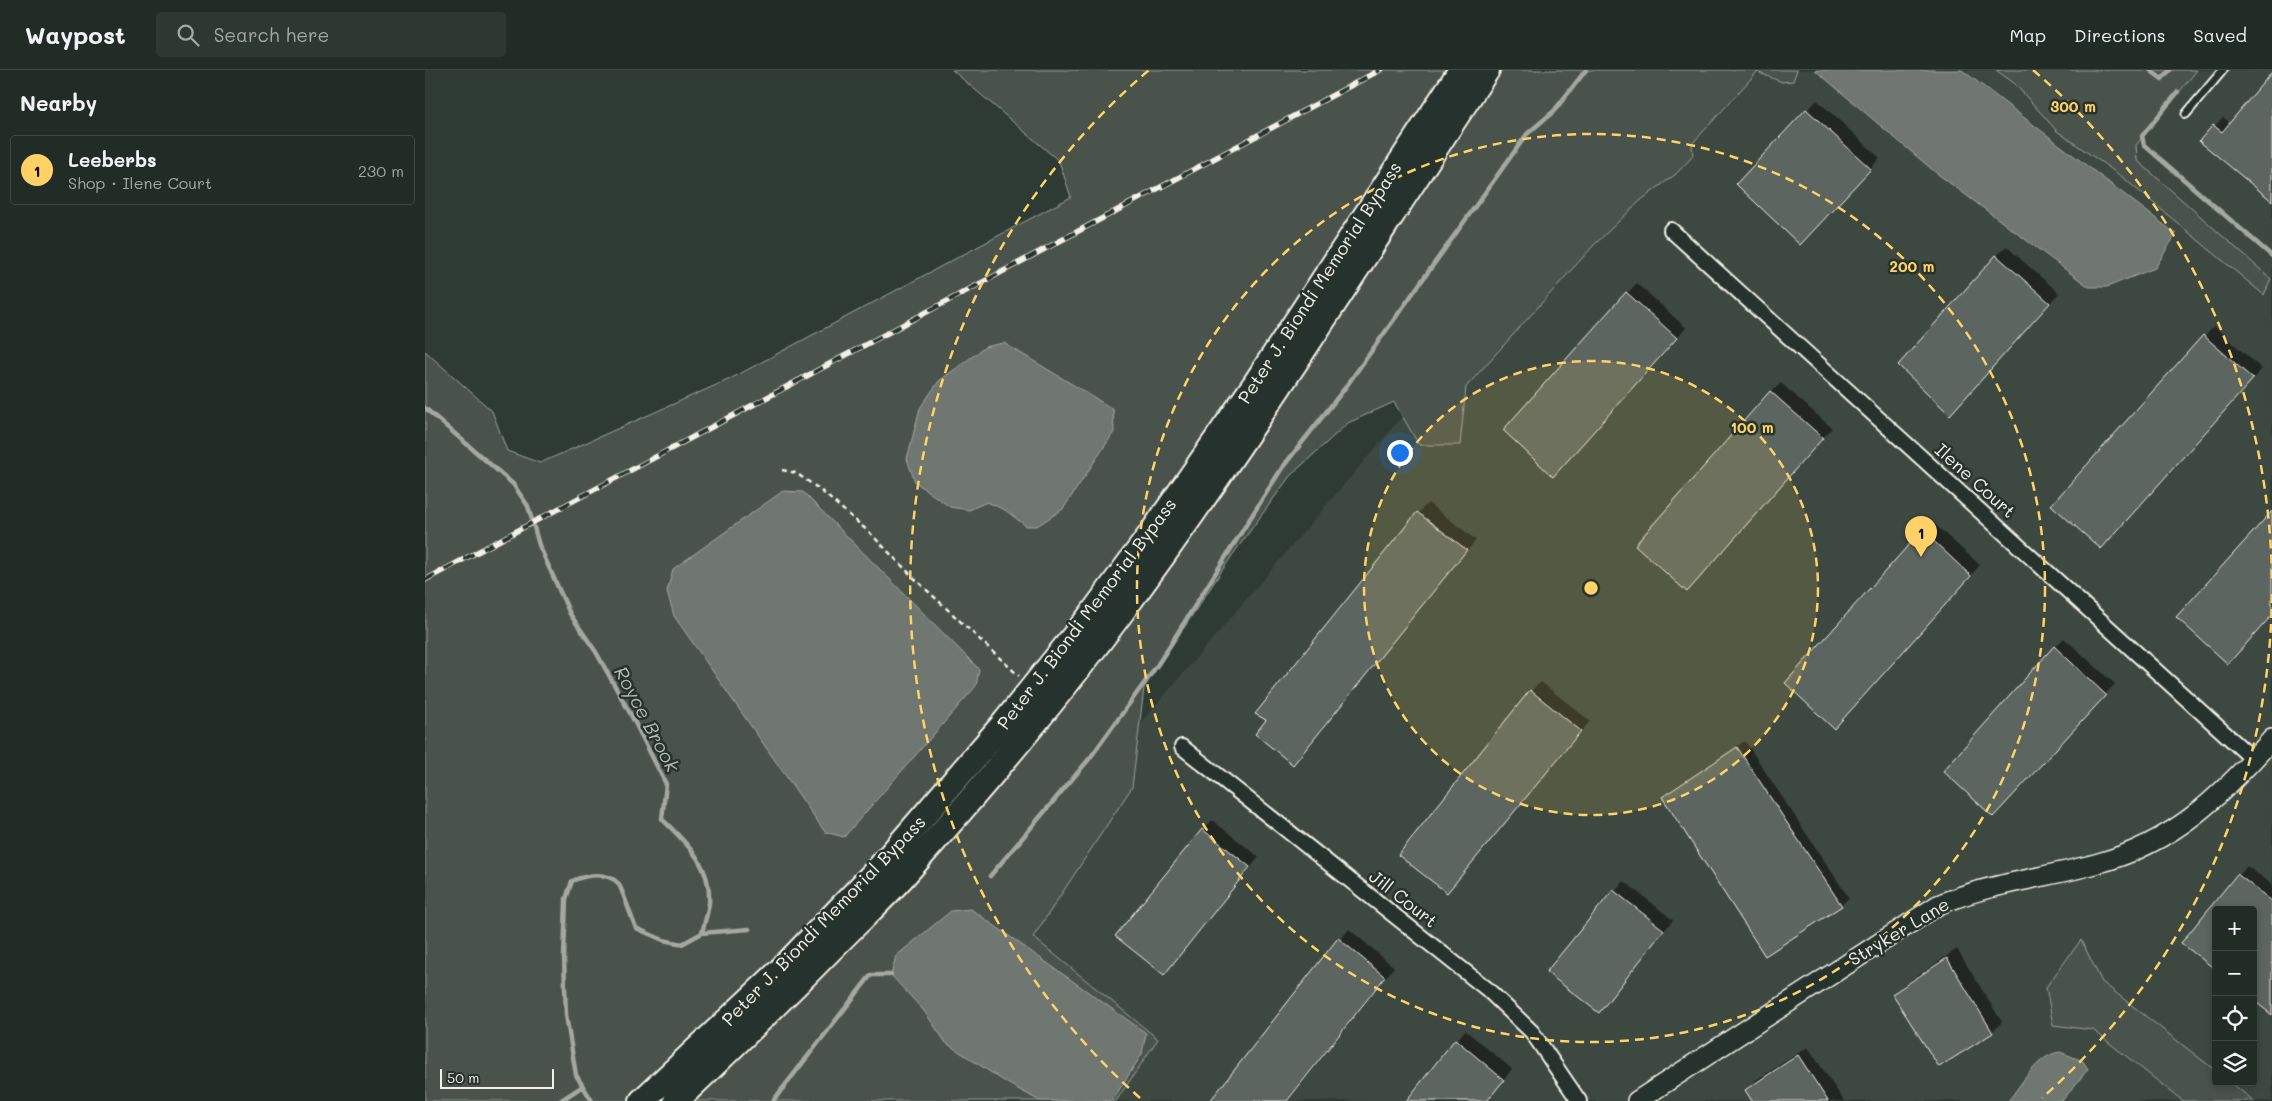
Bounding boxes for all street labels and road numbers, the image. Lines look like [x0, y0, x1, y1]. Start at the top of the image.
street label: Peter J. Biondi Memorial Bypass [1232, 157, 1407, 408]
street label: Ilene Court [1930, 438, 2021, 523]
street label: Peter J. Biondi Memorial Bypass [991, 493, 1181, 734]
street label: Peter J. Biondi Memorial Bypass [716, 810, 931, 1031]
street label: Jill Court [1365, 864, 1443, 932]
street label: Stryker Lane [1844, 892, 1953, 971]

